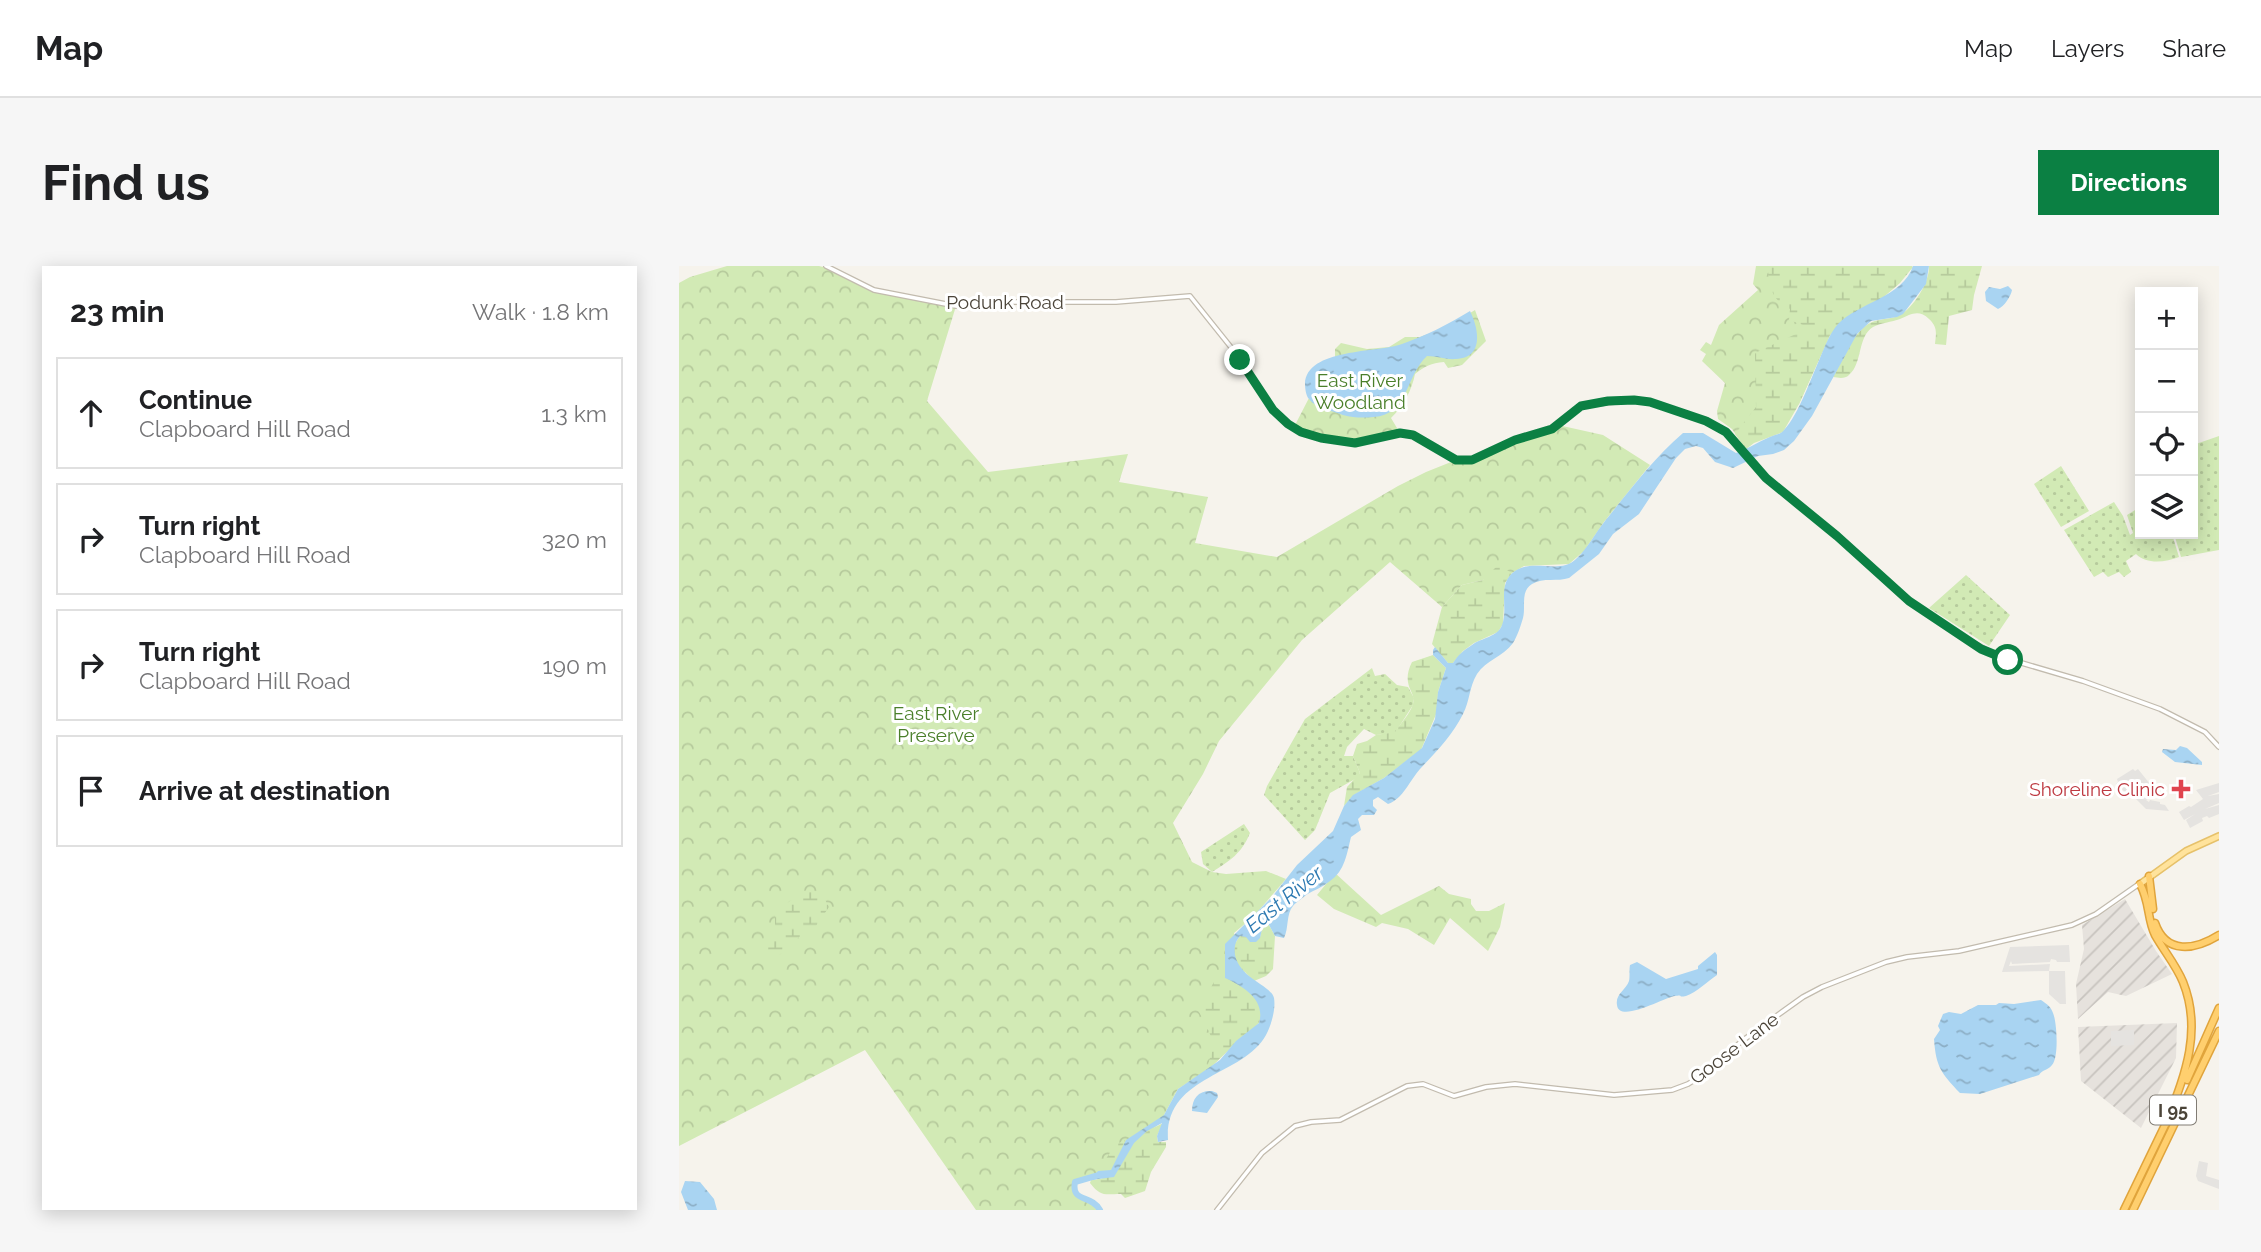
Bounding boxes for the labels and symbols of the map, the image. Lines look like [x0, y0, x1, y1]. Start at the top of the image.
street label: Podunk Road [946, 291, 1064, 313]
route end [1224, 344, 1255, 375]
park label: East River Woodland [1314, 369, 1406, 413]
route start [1992, 644, 2023, 675]
park label: East River Preserve [893, 702, 979, 746]
place label: Shoreline Clinic [2029, 778, 2165, 800]
marker: Shoreline Clinic [2171, 779, 2191, 799]
water label: East River [1240, 860, 1328, 938]
street label: Goose Lane [1685, 1008, 1783, 1088]
road number: I 95 [2150, 1096, 2196, 1124]

